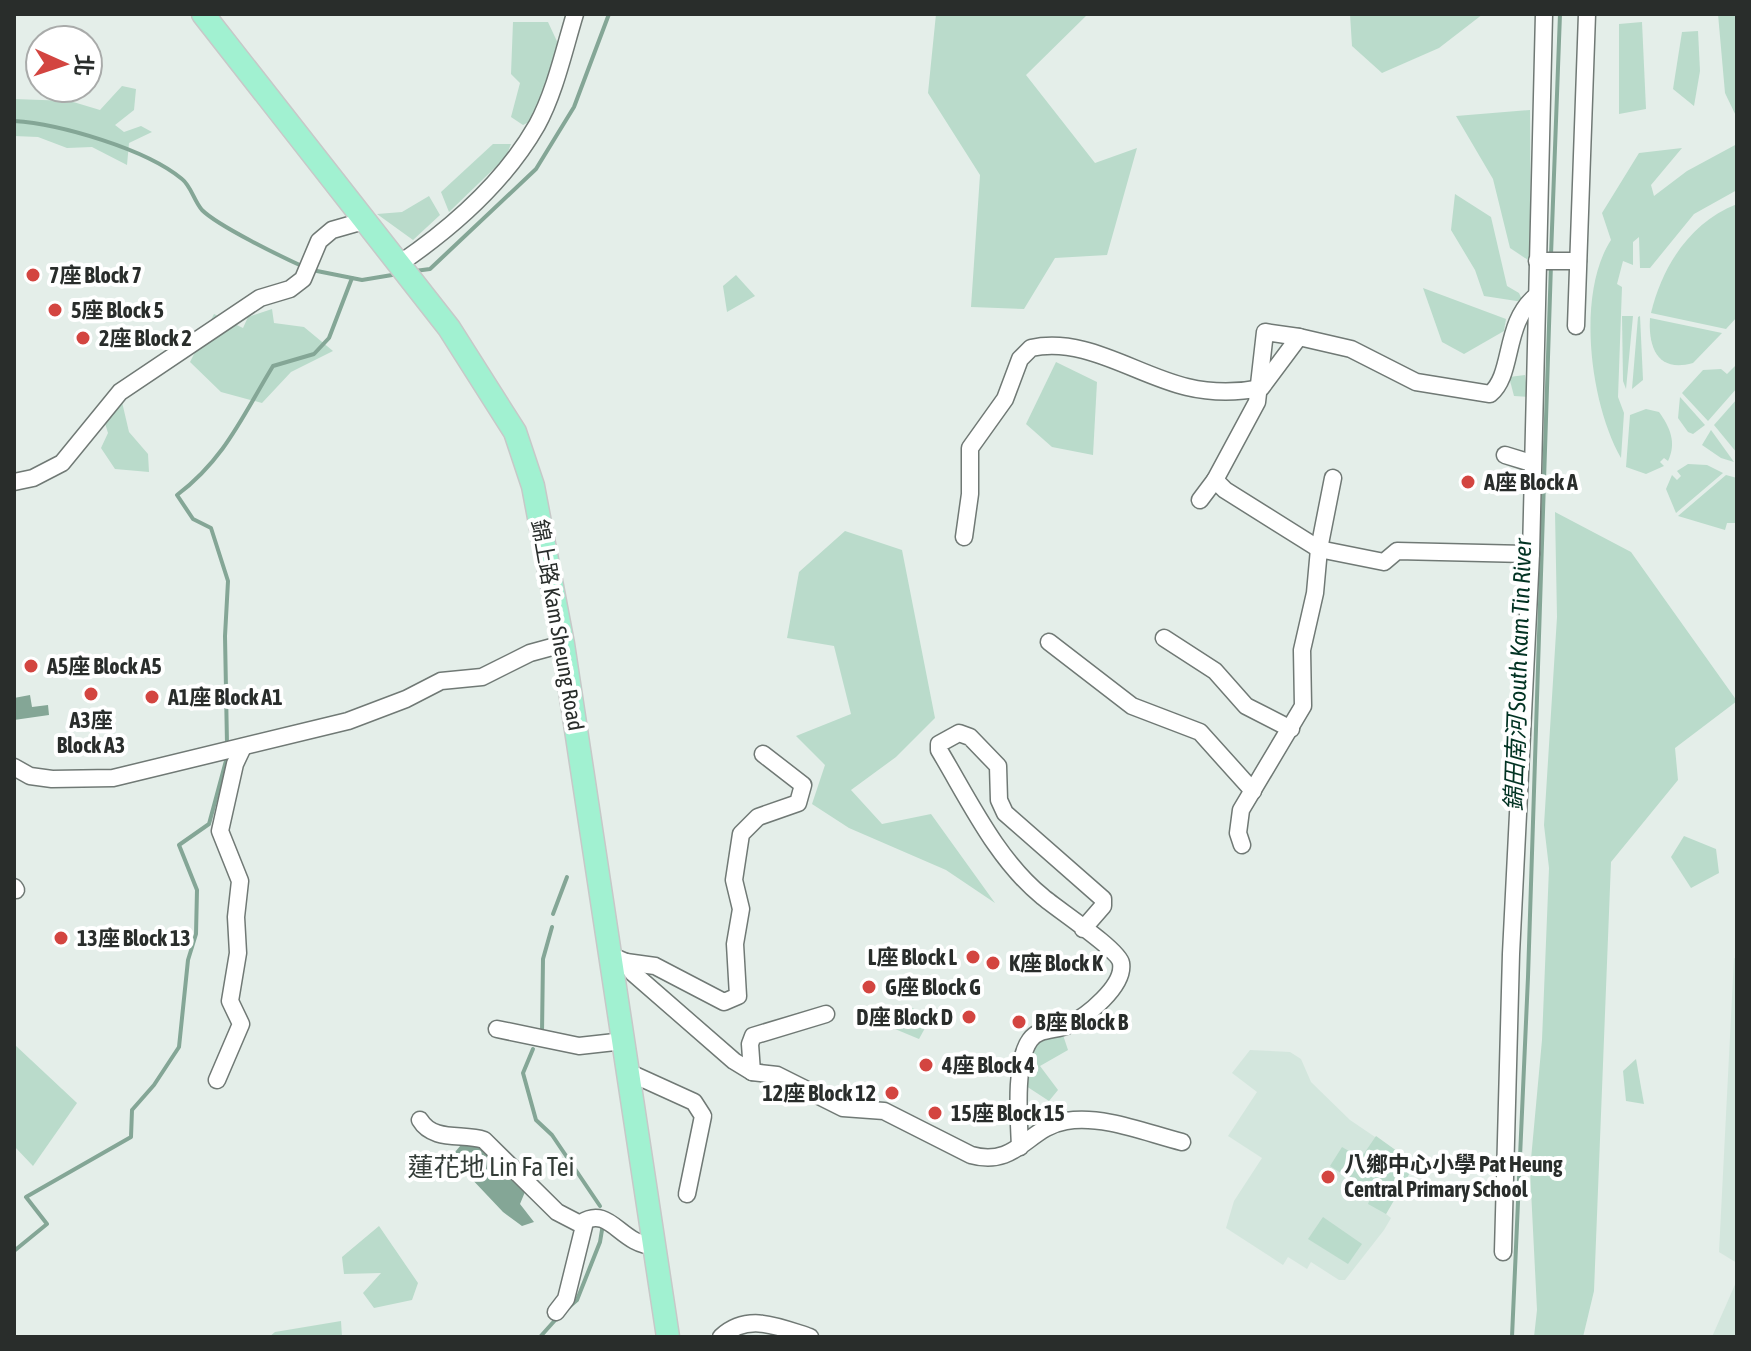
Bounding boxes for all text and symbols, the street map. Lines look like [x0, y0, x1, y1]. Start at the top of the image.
north arrow [24, 24, 104, 104]
text: 北 [70, 53, 98, 77]
place label: 7座 Block 7 [49, 262, 142, 288]
marker: 7座 Block 7 [24, 266, 42, 284]
place label: 5座 Block 5 [71, 297, 164, 323]
marker: 5座 Block 5 [46, 301, 64, 319]
place label: 2座 Block 2 [99, 325, 192, 351]
marker: 2座 Block 2 [74, 329, 92, 347]
place label: A座 Block A [1483, 469, 1578, 495]
marker: A座 Block A [1459, 473, 1477, 491]
street label: 錦上路 Kam Sheung Road [527, 517, 589, 733]
water label: 錦田南河 South Kam Tin River [1500, 537, 1536, 812]
place label: A5座 Block A5 [46, 653, 161, 679]
marker: A5座 Block A5 [22, 657, 40, 675]
place label: A1座 Block A1 [167, 684, 282, 710]
marker: A3座 Block A3 [82, 685, 100, 703]
marker: A1座 Block A1 [143, 688, 161, 706]
place label: A3座 Block A3 [57, 707, 125, 758]
place label: 13座 Block 13 [77, 925, 191, 951]
marker: 13座 Block 13 [52, 929, 70, 947]
place label: L座 Block L [868, 944, 957, 970]
marker: L座 Block L [964, 948, 982, 966]
place label: K座 Block K [1009, 950, 1103, 976]
marker: K座 Block K [984, 954, 1002, 972]
place label: G座 Block G [885, 974, 981, 1000]
marker: G座 Block G [860, 978, 878, 996]
place label: D座 Block D [856, 1004, 953, 1030]
marker: D座 Block D [960, 1008, 978, 1026]
place label: B座 Block B [1035, 1009, 1129, 1035]
marker: B座 Block B [1010, 1013, 1028, 1031]
place label: 4座 Block 4 [941, 1052, 1035, 1078]
marker: 4座 Block 4 [917, 1056, 935, 1074]
place label: 12座 Block 12 [762, 1080, 876, 1106]
marker: 12座 Block 12 [883, 1084, 901, 1102]
place label: 15座 Block 15 [951, 1100, 1065, 1126]
marker: 15座 Block 15 [926, 1104, 944, 1122]
place label: 八鄉中心小學 Pat Heung Central Primary School [1344, 1151, 1563, 1202]
district label: 蓮花地 Lin Fa Tei [407, 1152, 575, 1182]
marker: 八鄉中心小學 Pat Heung Central Primary School [1319, 1168, 1337, 1186]

